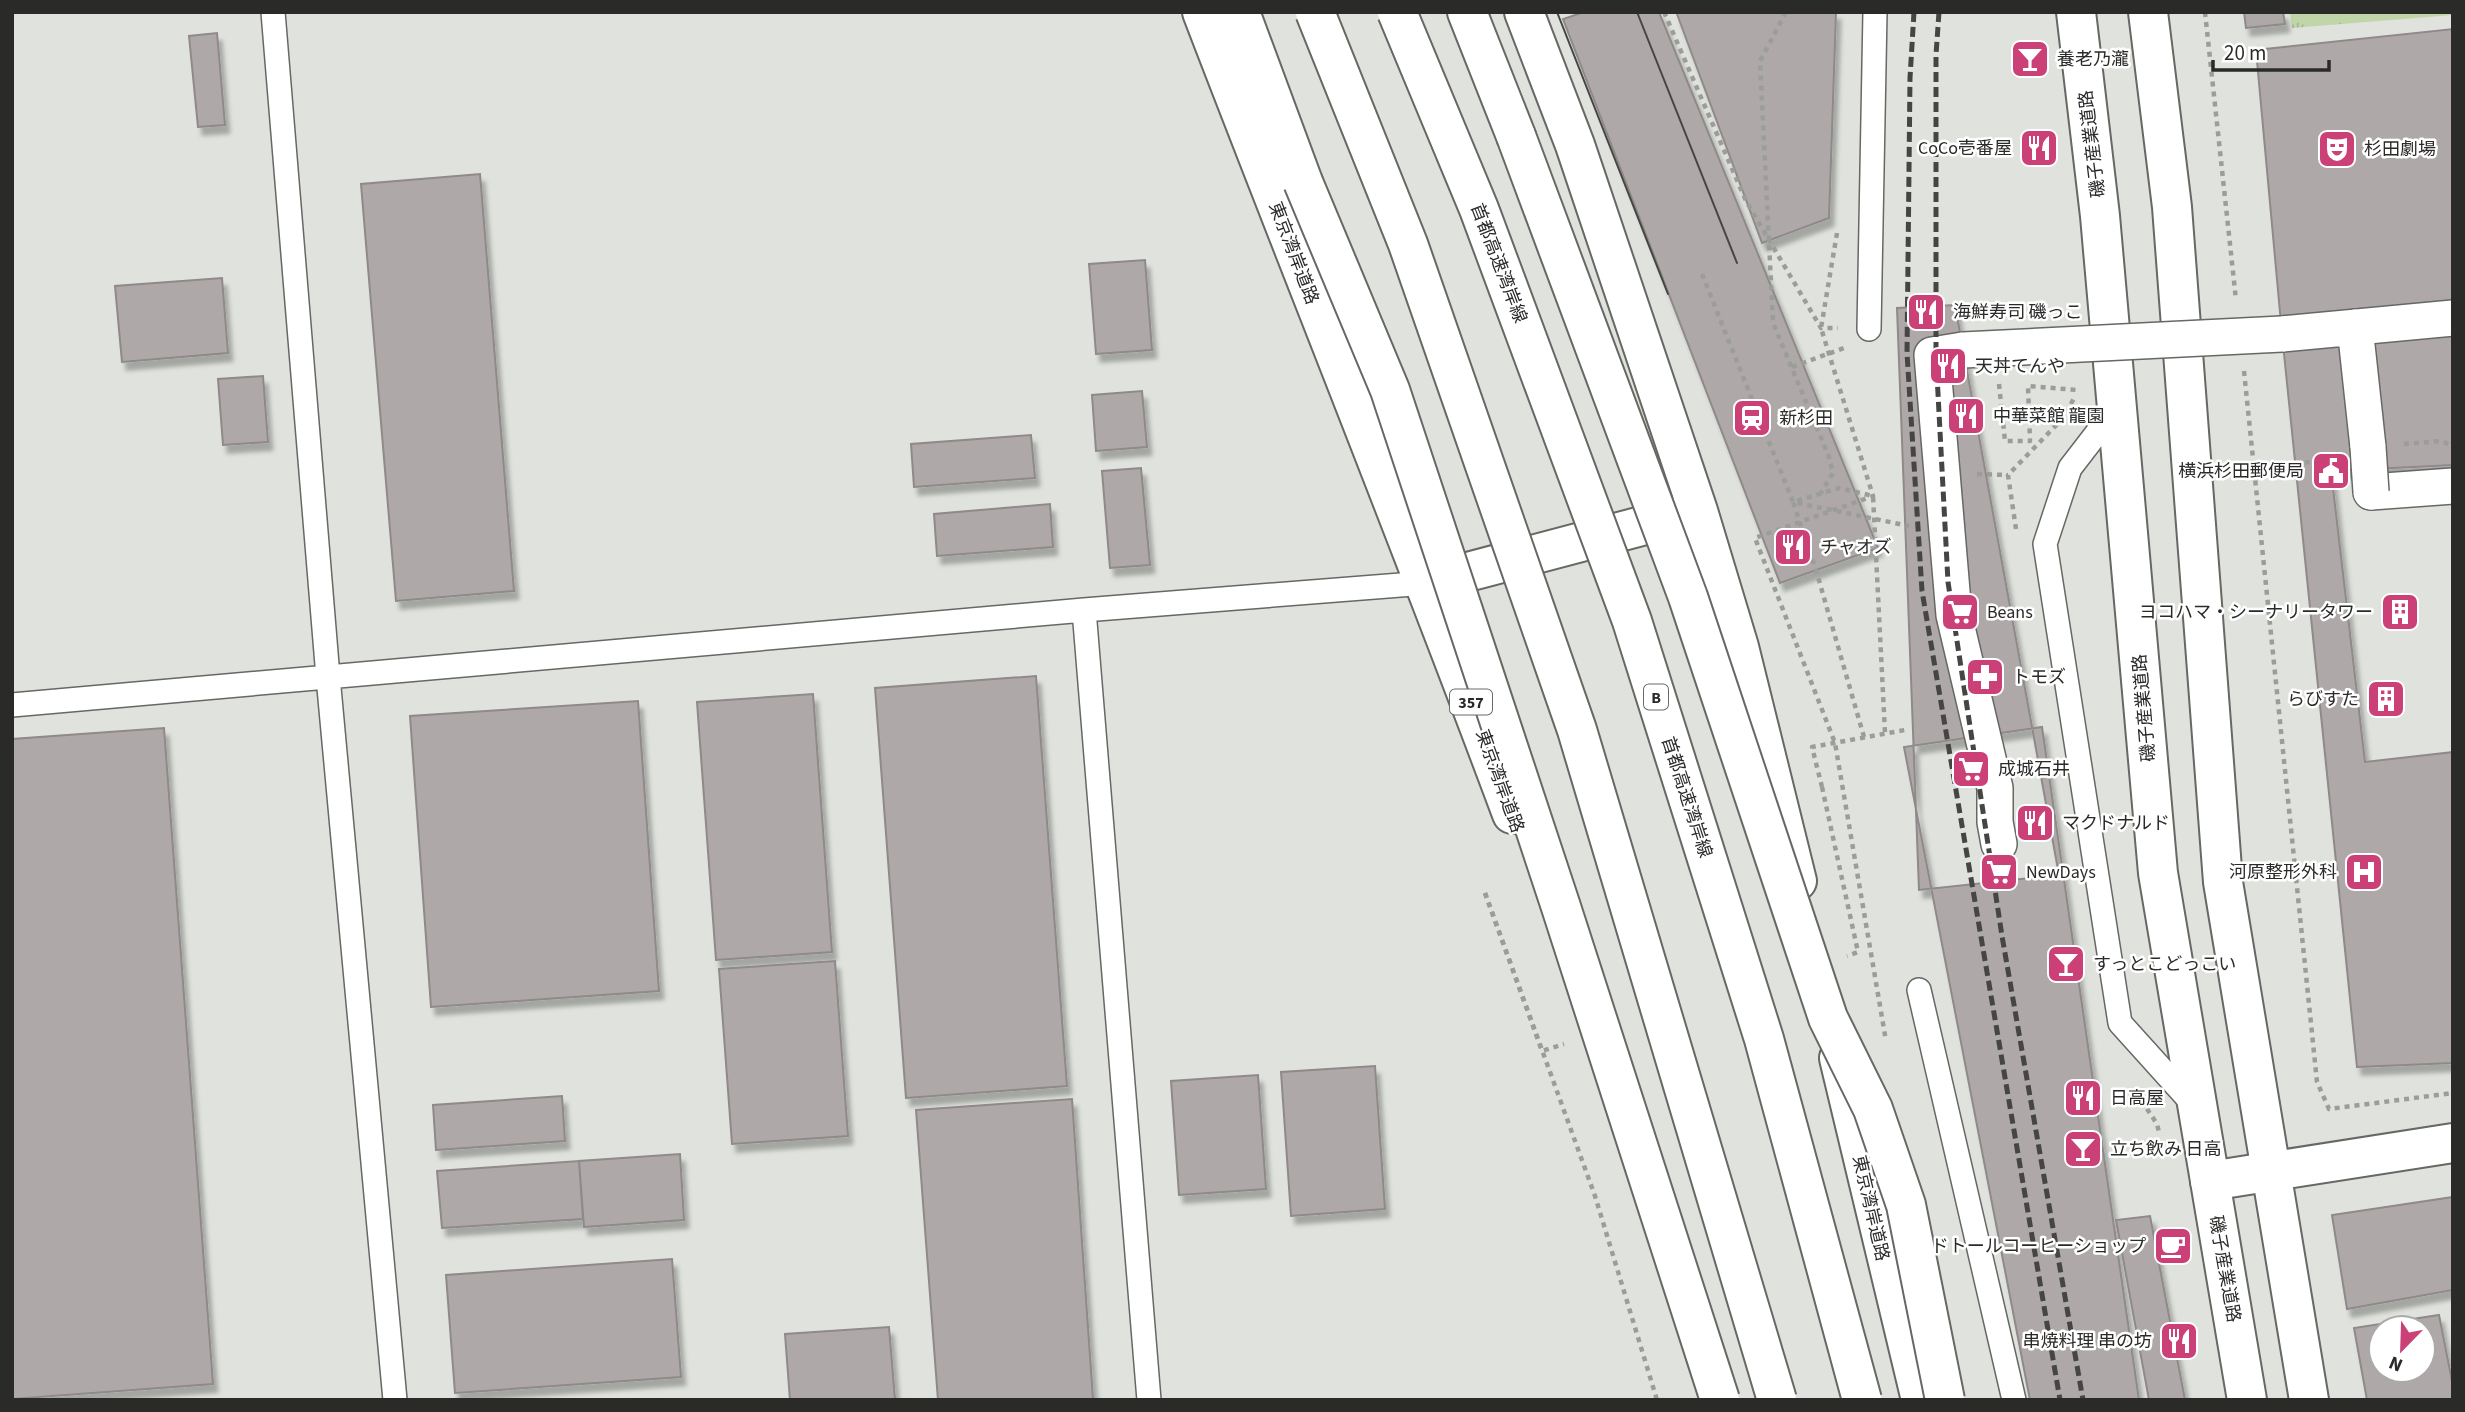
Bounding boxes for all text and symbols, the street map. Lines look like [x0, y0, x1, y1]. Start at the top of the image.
scale bar [2213, 28, 2328, 72]
bar icon: 養老乃瀧 [2009, 38, 2051, 80]
text: 20 m [2224, 38, 2266, 68]
place label: 養老乃瀧 [2057, 47, 2129, 72]
street label: 磯子産業道路 [2074, 89, 2111, 199]
restaurant icon: CoCo壱番屋 [2018, 127, 2060, 169]
theatre icon: 杉田劇場 [2316, 128, 2358, 170]
place label: CoCo壱番屋 [1918, 136, 2012, 161]
place label: 杉田劇場 [2364, 137, 2436, 162]
street label: 東京湾岸道路 [1263, 198, 1325, 308]
street label: 首都高速湾岸線 [1464, 200, 1533, 326]
restaurant icon: 海鮮寿司 磯っこ [1905, 291, 1947, 333]
place label: 海鮮寿司 磯っこ [1953, 300, 2083, 325]
restaurant icon: 天丼てんや [1927, 345, 1969, 387]
place label: 天丼てんや [1975, 354, 2065, 379]
restaurant icon: 中華菜館 龍園 [1945, 395, 1987, 437]
station icon: 新杉田 [1731, 397, 1773, 439]
place label: 中華菜館 龍園 [1993, 404, 2105, 429]
place label: 新杉田 [1779, 406, 1833, 431]
public building icon: 横浜杉田郵便局 [2310, 450, 2352, 492]
place label: 横浜杉田郵便局 [2178, 459, 2304, 484]
restaurant icon: チャオズ [1772, 526, 1814, 568]
place label: チャオズ [1820, 535, 1892, 560]
supermarket icon: Beans [1939, 591, 1981, 633]
building icon: ヨコハマ・シーナリータワー [2379, 591, 2421, 633]
place label: Beans [1987, 600, 2033, 625]
place label: ヨコハマ・シーナリータワー [2139, 600, 2373, 625]
street label: 磯子産業道路 [2127, 653, 2162, 763]
pharmacy icon: トモズ [1964, 656, 2006, 698]
place label: トモズ [2012, 665, 2066, 690]
building icon: らびすた [2365, 678, 2407, 720]
road number: B [1644, 684, 1668, 710]
place label: らびすた [2287, 687, 2359, 712]
road number: 357 [1450, 690, 1492, 715]
street label: 東京湾岸道路 [1469, 726, 1530, 836]
street label: 首都高速湾岸線 [1655, 733, 1718, 861]
supermarket icon: 成城石井 [1950, 748, 1992, 790]
place label: 成城石井 [1998, 757, 2070, 782]
restaurant icon: マクドナルド [2014, 802, 2056, 844]
place label: マクドナルド [2062, 811, 2170, 836]
supermarket icon: NewDays [1978, 851, 2020, 893]
hospital icon: 河原整形外科 [2343, 851, 2385, 893]
place label: NewDays [2026, 860, 2096, 885]
place label: 河原整形外科 [2229, 860, 2337, 885]
bar icon: すっとこどっこい [2045, 943, 2087, 985]
place label: すっとこどっこい [2093, 952, 2236, 977]
restaurant icon: 日高屋 [2062, 1077, 2104, 1119]
place label: 日高屋 [2110, 1086, 2164, 1111]
bar icon: 立ち飲み 日高 [2062, 1128, 2104, 1170]
place label: 立ち飲み 日高 [2110, 1137, 2222, 1162]
street label: 東京湾岸道路 [1846, 1153, 1895, 1264]
street label: 磯子産業道路 [2203, 1214, 2246, 1324]
cafe icon: ドトールコーヒーショップ [2152, 1225, 2194, 1267]
place label: ドトールコーヒーショップ [1931, 1234, 2146, 1259]
north arrow [2367, 1314, 2437, 1384]
restaurant icon: 串焼料理 串の坊 [2158, 1320, 2200, 1362]
place label: 串焼料理 串の坊 [2022, 1329, 2152, 1354]
text: N [2385, 1348, 2407, 1378]

